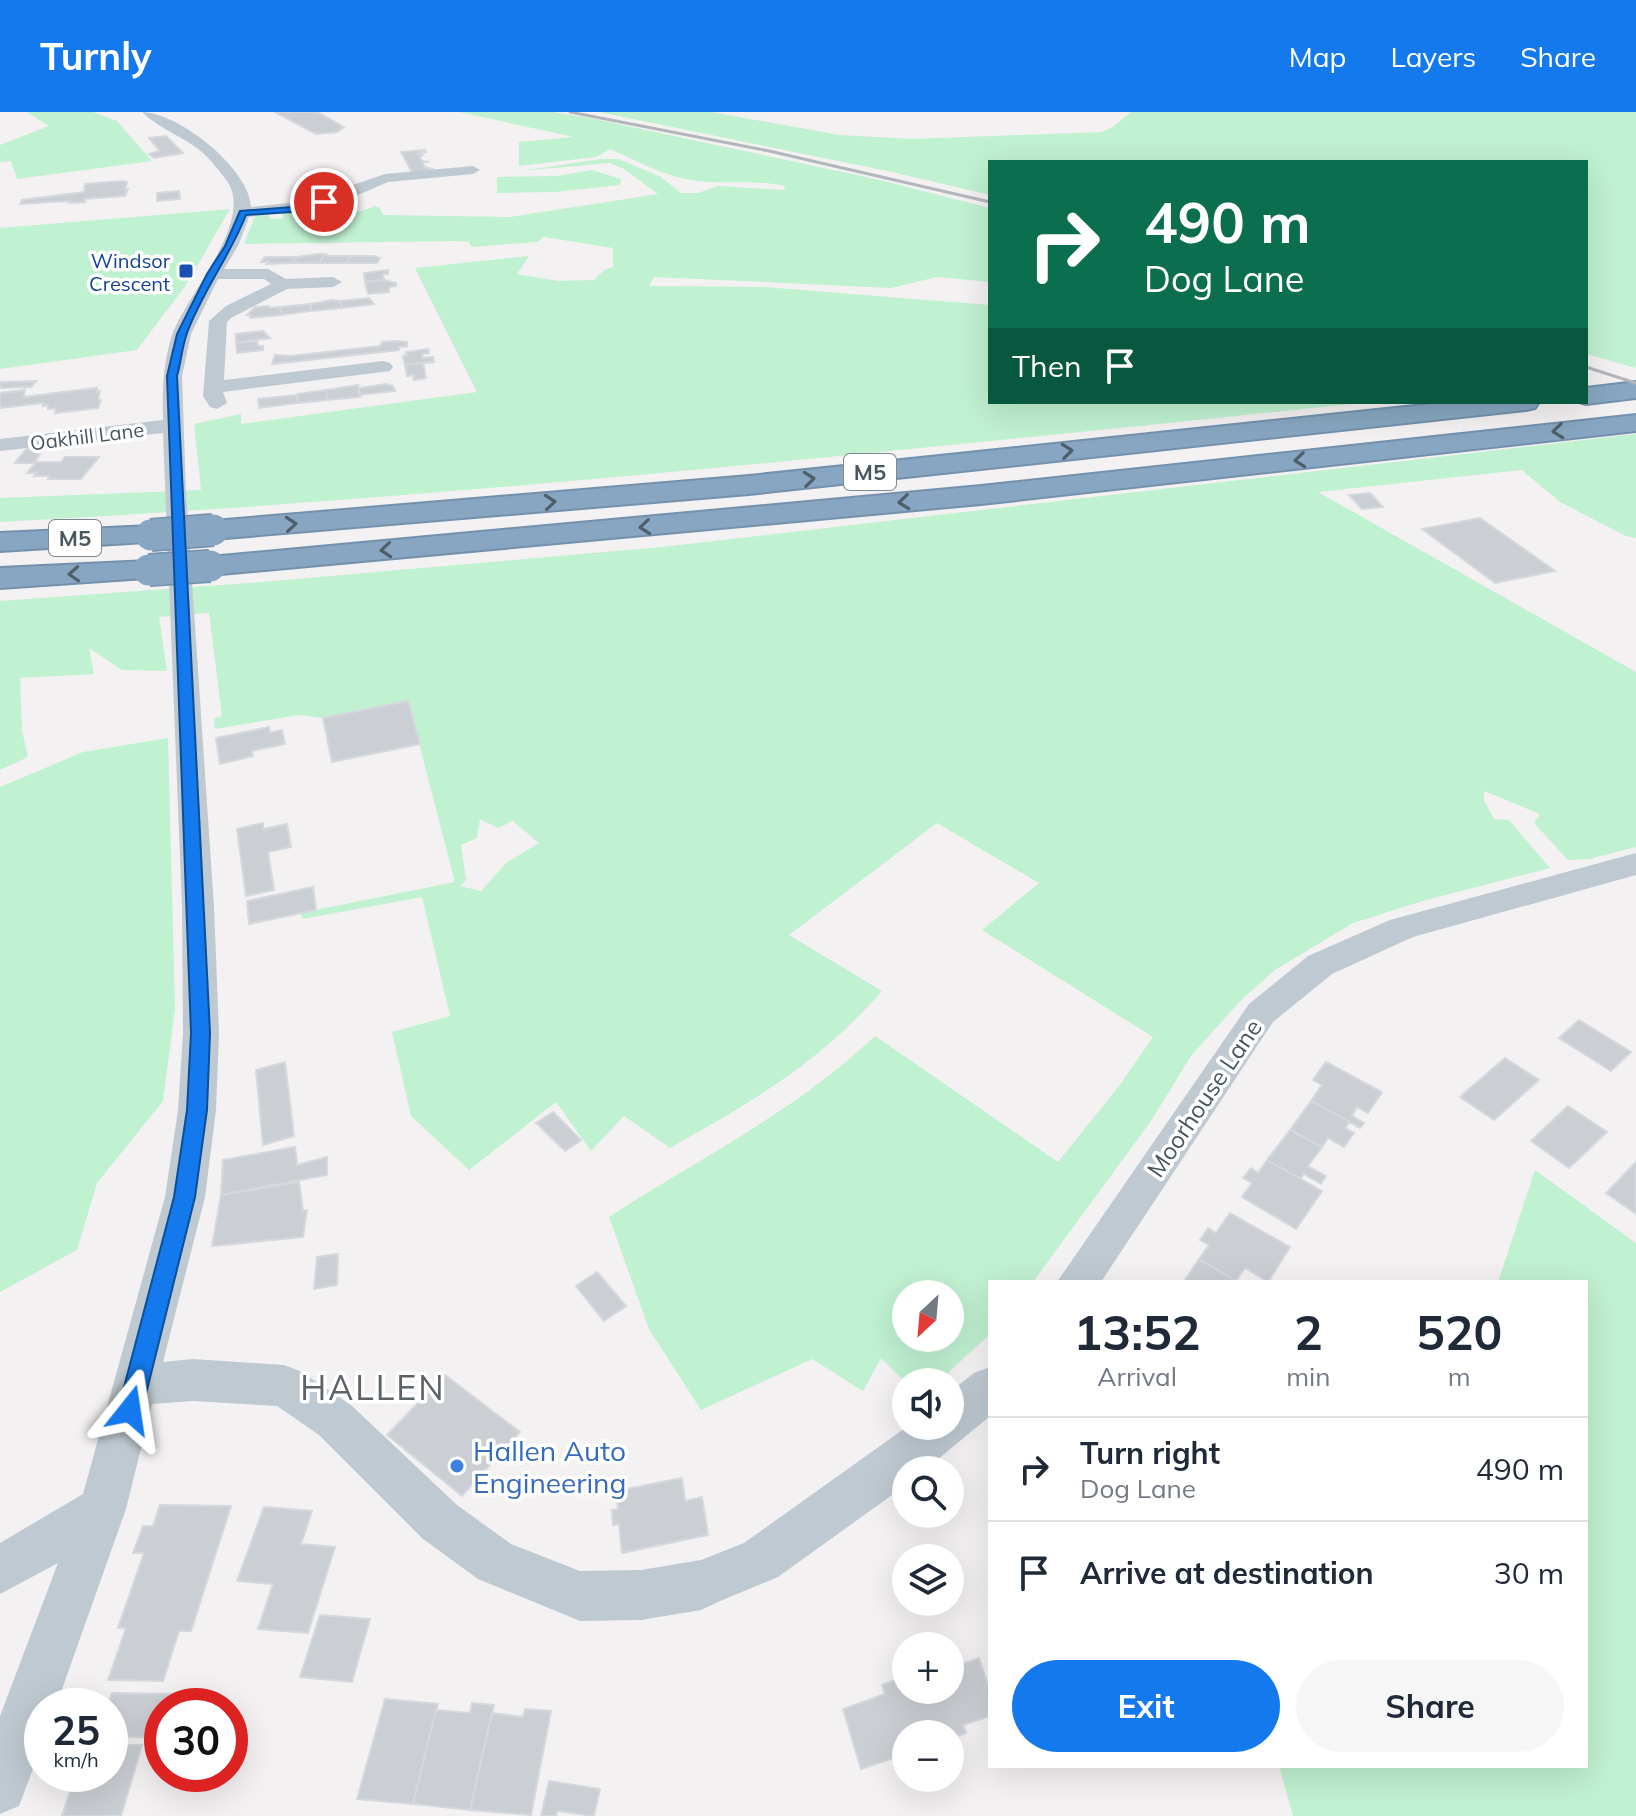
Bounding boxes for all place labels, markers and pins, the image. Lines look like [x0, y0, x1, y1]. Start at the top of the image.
pin [290, 168, 358, 236]
place label: Windsor Crescent [89, 248, 171, 296]
marker: Windsor Crescent [177, 262, 195, 280]
place label: Hallen Auto Engineering [473, 1433, 626, 1500]
marker: Hallen Auto Engineering [448, 1457, 466, 1475]

